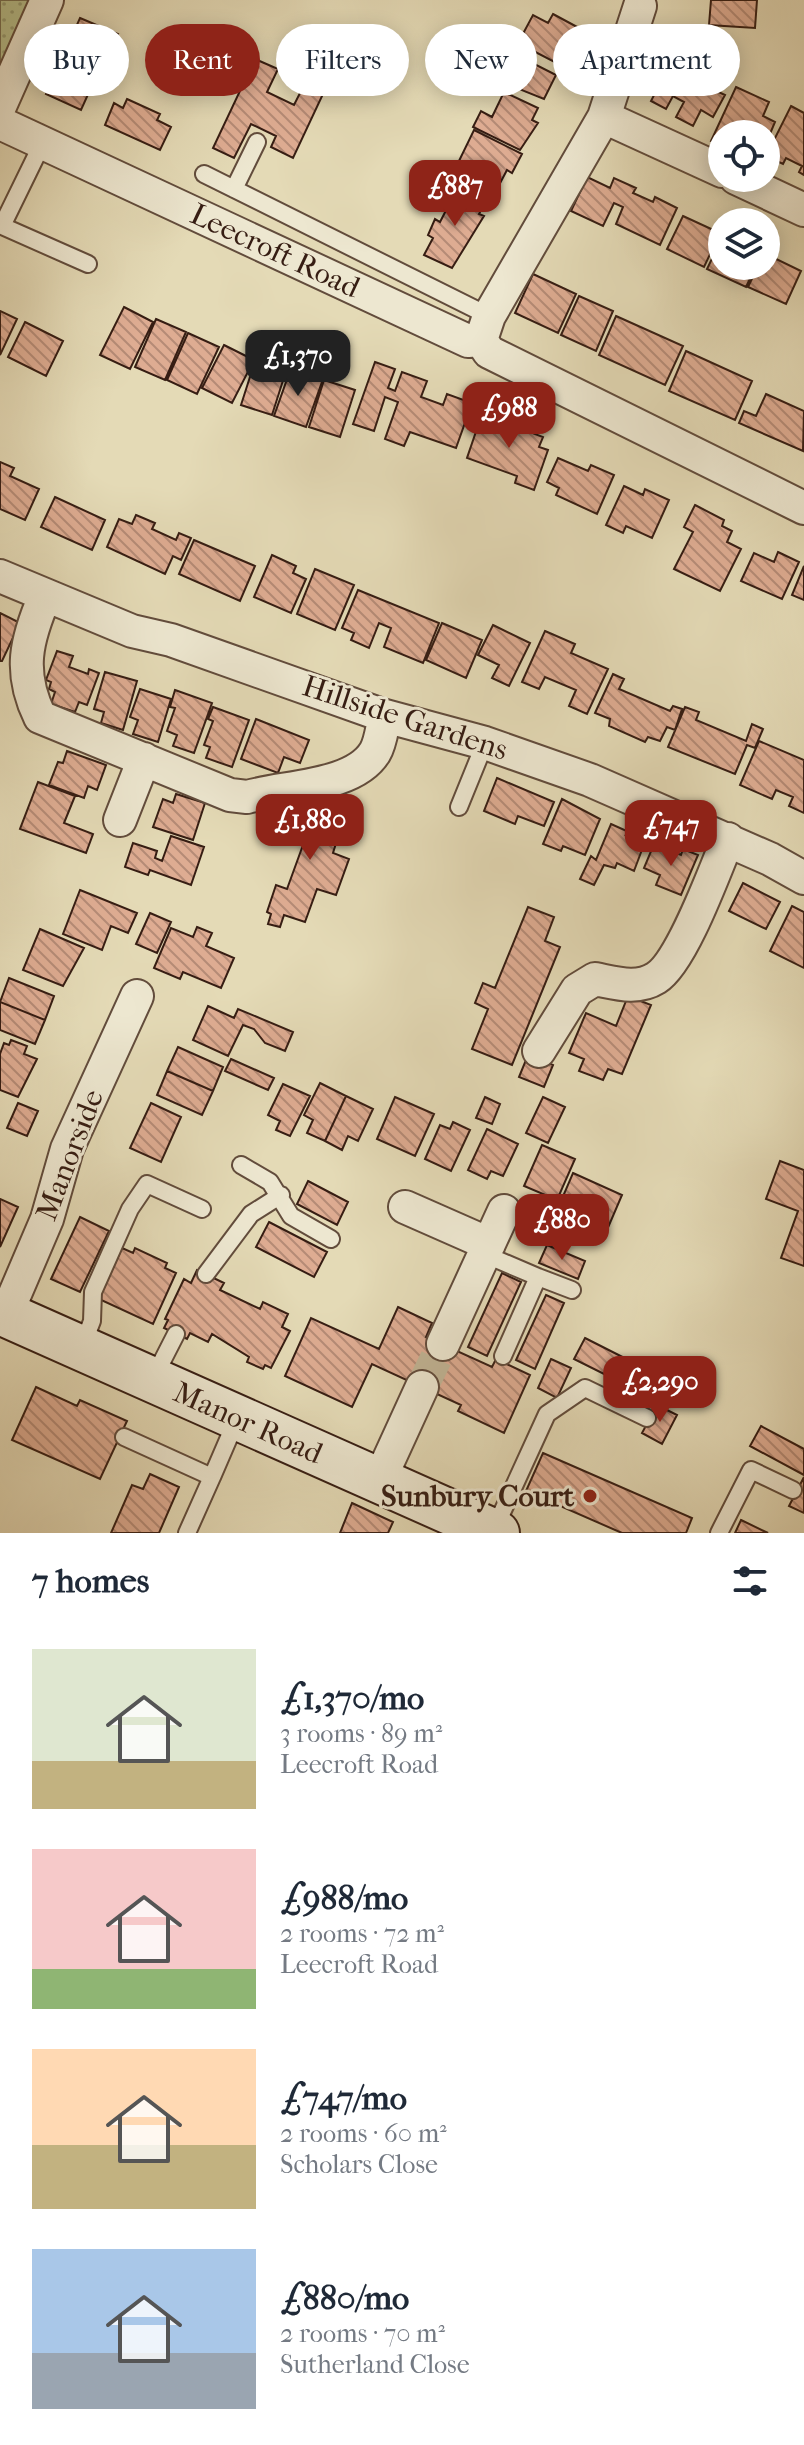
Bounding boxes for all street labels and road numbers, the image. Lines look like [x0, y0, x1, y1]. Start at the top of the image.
street label: Leecroft Road [185, 197, 366, 306]
street label: Hillside Gardens [298, 668, 512, 768]
street label: Manorside [29, 1085, 111, 1225]
street label: Manor Road [168, 1375, 329, 1472]

